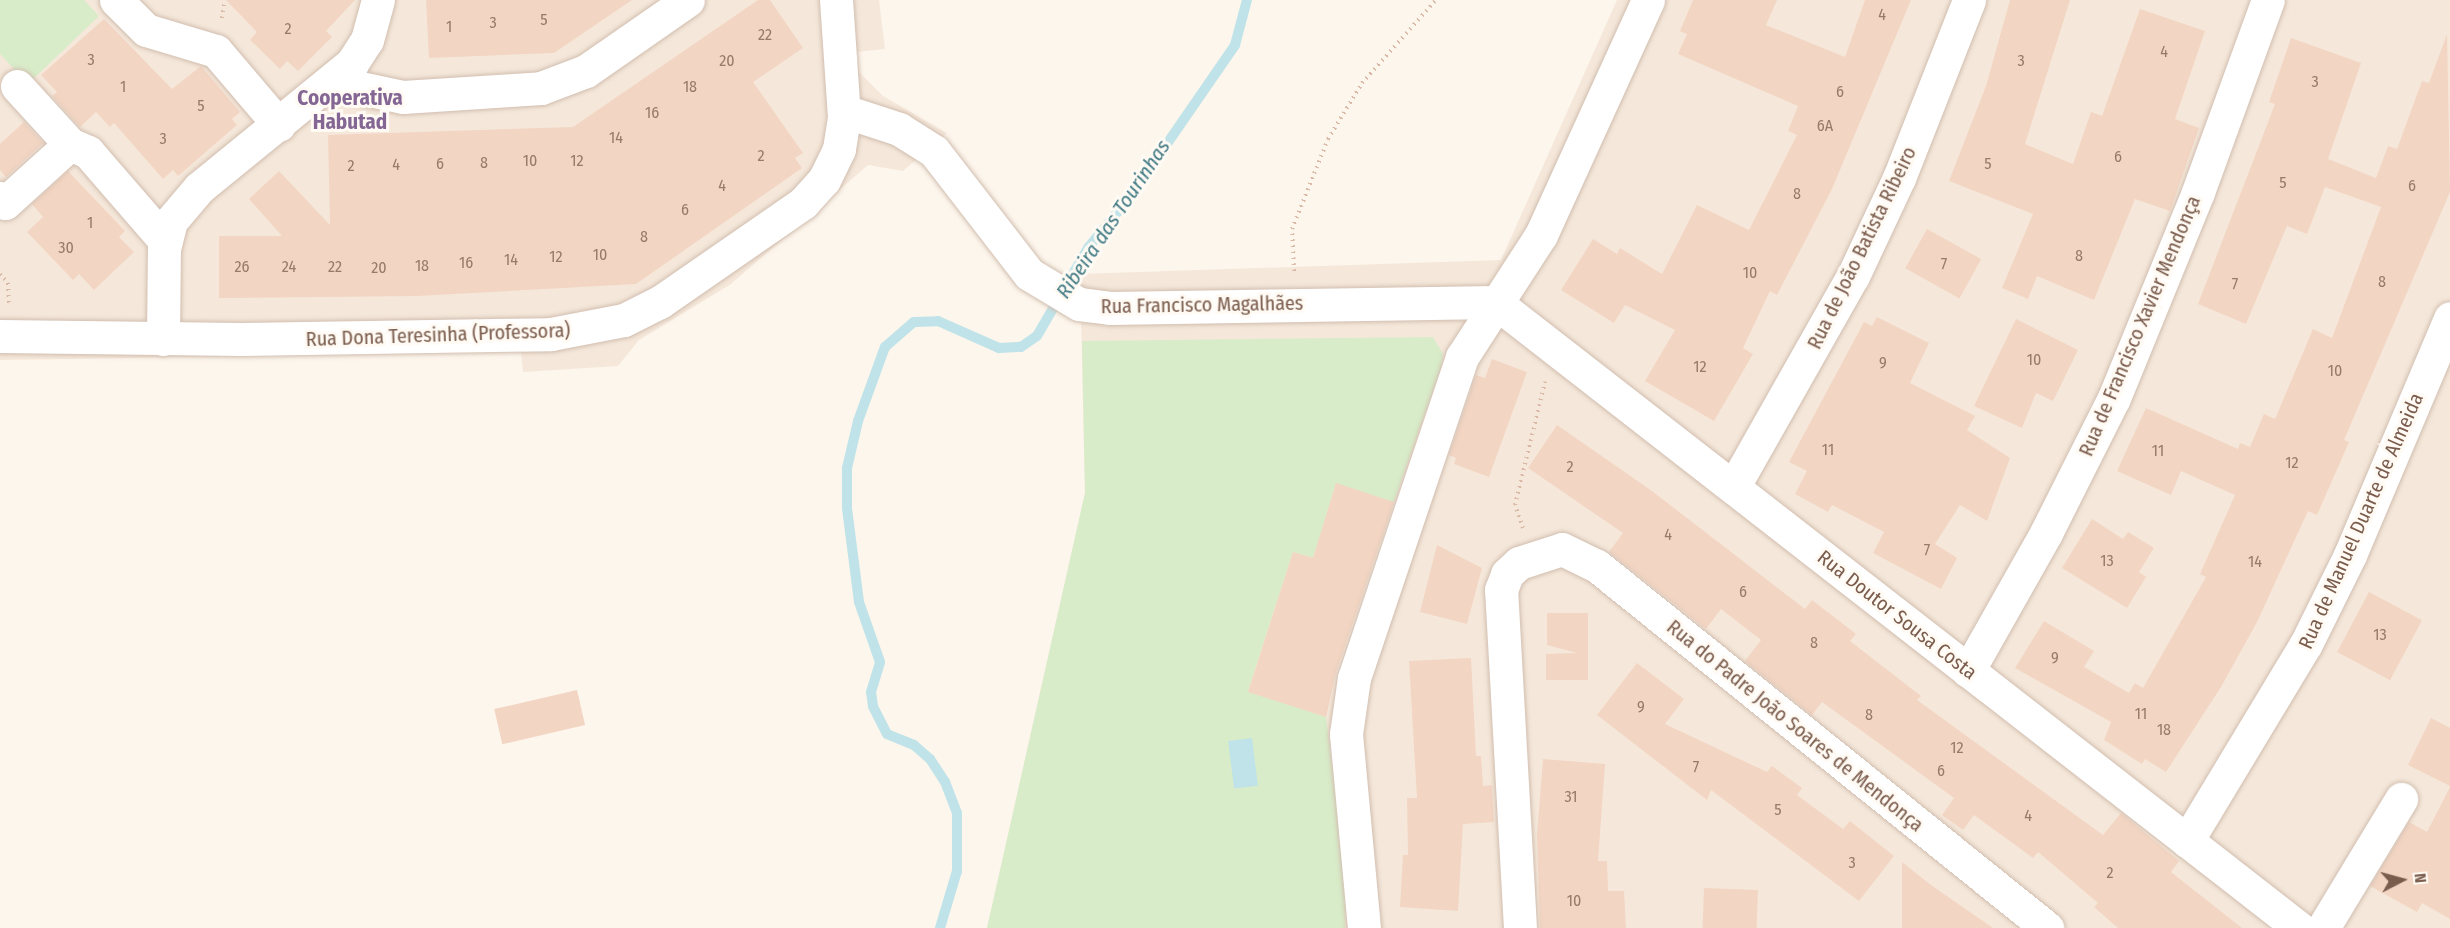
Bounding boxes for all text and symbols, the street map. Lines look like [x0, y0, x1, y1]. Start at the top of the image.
house number: 4 [1878, 5, 1886, 25]
house number: 5 [540, 10, 548, 30]
house number: 3 [489, 13, 497, 33]
house number: 1 [446, 17, 452, 37]
house number: 2 [284, 19, 292, 39]
house number: 22 [758, 25, 772, 45]
house number: 4 [2160, 42, 2168, 62]
house number: 3 [87, 50, 95, 70]
house number: 20 [719, 51, 735, 71]
house number: 3 [2017, 51, 2025, 71]
house number: 3 [2311, 72, 2319, 92]
house number: 1 [120, 77, 126, 97]
house number: 18 [683, 77, 697, 97]
house number: 6 [1836, 82, 1844, 102]
district label: Cooperativa Habutad [297, 85, 403, 135]
house number: 5 [197, 96, 205, 116]
house number: 16 [645, 103, 659, 123]
house number: 6A [1817, 116, 1833, 136]
house number: 14 [609, 128, 623, 148]
house number: 3 [159, 129, 167, 149]
water label: Ribeira das Tourinhas [1051, 135, 1175, 303]
street label: Rua de João Batista Ribeiro [1803, 143, 1921, 353]
house number: 2 [757, 146, 765, 166]
house number: 6 [2114, 147, 2122, 167]
house number: 10 [523, 151, 537, 171]
house number: 12 [570, 151, 584, 171]
house number: 8 [480, 153, 488, 173]
house number: 6 [436, 154, 444, 174]
house number: 5 [1984, 154, 1992, 174]
house number: 4 [392, 155, 400, 175]
house number: 2 [347, 156, 355, 176]
house number: 5 [2279, 173, 2287, 193]
house number: 4 [718, 176, 726, 196]
house number: 6 [2408, 176, 2416, 196]
house number: 8 [1793, 184, 1801, 204]
street label: Rua de Francisco Xavier Mendonça [2074, 192, 2206, 460]
house number: 6 [681, 200, 689, 220]
house number: 1 [87, 213, 93, 233]
house number: 8 [640, 227, 648, 247]
house number: 30 [58, 238, 74, 258]
house number: 10 [593, 245, 607, 265]
house number: 8 [2075, 246, 2083, 266]
house number: 12 [549, 247, 563, 267]
house number: 14 [504, 250, 518, 270]
house number: 16 [459, 253, 473, 273]
house number: 7 [1941, 254, 1947, 274]
house number: 18 [415, 256, 429, 276]
house number: 26 [235, 257, 249, 277]
house number: 24 [282, 257, 296, 277]
house number: 22 [328, 257, 342, 277]
house number: 20 [371, 258, 387, 278]
house number: 10 [1743, 263, 1757, 283]
house number: 8 [2378, 272, 2386, 292]
house number: 7 [2232, 274, 2238, 294]
street label: Rua Francisco Magalhães [1100, 291, 1304, 319]
street label: Rua Dona Teresinha (Professora) [305, 318, 571, 352]
house number: 10 [2027, 350, 2041, 370]
house number: 9 [1879, 353, 1887, 373]
house number: 12 [1693, 357, 1707, 377]
house number: 10 [2328, 361, 2342, 381]
street label: Rua de Manuel Duarte de Almeida [2294, 389, 2428, 653]
house number: 11 [1822, 440, 1834, 460]
house number: 11 [2152, 441, 2164, 461]
house number: 12 [2285, 453, 2299, 473]
house number: 2 [1566, 457, 1574, 477]
house number: 4 [1664, 525, 1672, 545]
house number: 7 [1924, 540, 1930, 560]
street label: Rua Doutor Sousa Costa [1812, 545, 1982, 685]
house number: 13 [2100, 551, 2114, 571]
house number: 14 [2248, 552, 2262, 572]
house number: 6 [1739, 582, 1747, 602]
street label: Rua do Padre João Soares de Mendonça [1662, 615, 1928, 837]
house number: 13 [2373, 625, 2387, 645]
house number: 8 [1810, 633, 1818, 653]
house number: 9 [2051, 648, 2059, 668]
house number: 9 [1637, 697, 1645, 717]
house number: 11 [2135, 704, 2147, 724]
house number: 8 [1865, 705, 1873, 725]
house number: 18 [2157, 720, 2171, 740]
house number: 12 [1950, 738, 1964, 758]
house number: 7 [1693, 757, 1699, 777]
house number: 6 [1937, 761, 1945, 781]
house number: 31 [1564, 787, 1578, 807]
house number: 5 [1774, 800, 1782, 820]
house number: 4 [2024, 806, 2032, 826]
north arrow [2372, 850, 2432, 910]
house number: 3 [1848, 853, 1856, 873]
house number: 2 [2106, 863, 2114, 883]
text: N [2410, 872, 2430, 884]
house number: 10 [1567, 891, 1581, 911]

